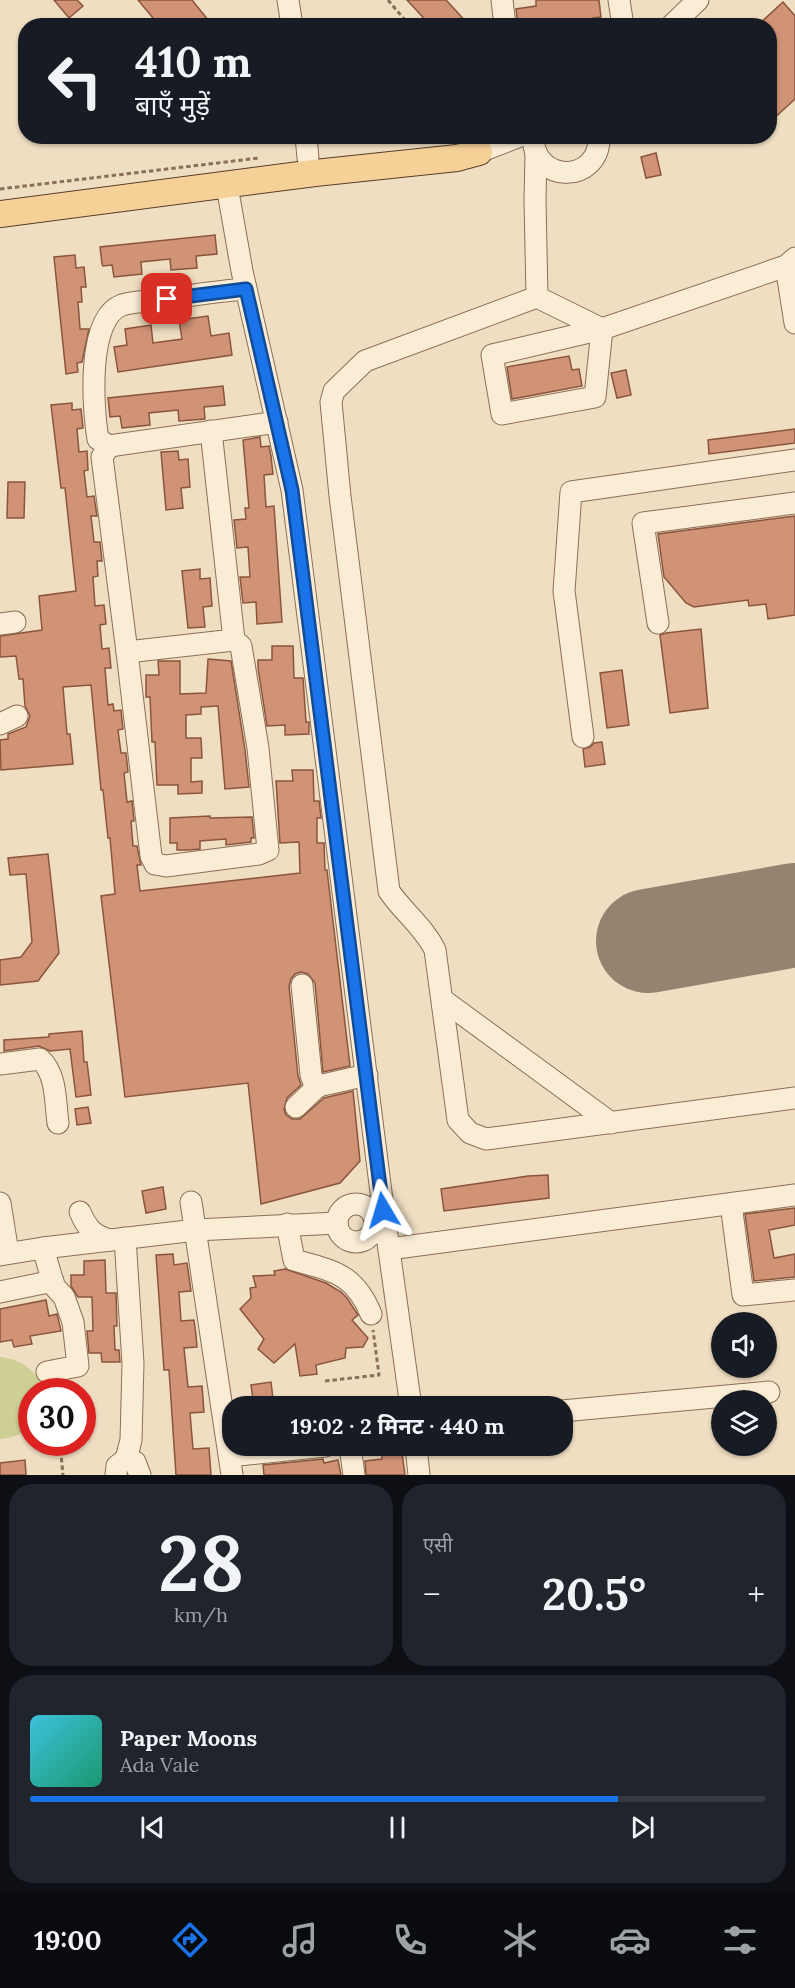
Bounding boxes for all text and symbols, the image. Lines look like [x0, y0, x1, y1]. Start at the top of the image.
text: 410 m [135, 35, 251, 89]
icon: left [36, 42, 114, 120]
text: बाएँ मुड़ें [135, 88, 210, 122]
pin [141, 273, 192, 324]
icon: arrive [150, 282, 183, 315]
position arrow [351, 1178, 415, 1242]
map controls [711, 1312, 777, 1456]
button: sound [711, 1312, 777, 1378]
speed limit sign: 30 [18, 1378, 96, 1456]
button: layers [711, 1390, 777, 1456]
text: 19:02 · 2 मिनट · 440 m [291, 1412, 504, 1440]
text: 28 [158, 1513, 244, 1612]
text: एसी [423, 1532, 453, 1557]
text: 20.5° [542, 1565, 646, 1622]
text: − [423, 1573, 441, 1615]
text: + [747, 1573, 765, 1615]
text: km/h [174, 1602, 228, 1627]
text: Paper Moons [120, 1724, 257, 1752]
text: Ada Vale [120, 1752, 199, 1777]
icon: previous [136, 1811, 169, 1844]
icon: pause [381, 1811, 414, 1844]
icon: next [626, 1811, 659, 1844]
icon: directions [169, 1919, 211, 1961]
icon: music [279, 1919, 321, 1961]
icon: phone [389, 1919, 431, 1961]
icon: climate [499, 1919, 541, 1961]
icon: car [609, 1919, 651, 1961]
icon: filters [719, 1919, 761, 1961]
text: 19:00 [34, 1923, 102, 1957]

